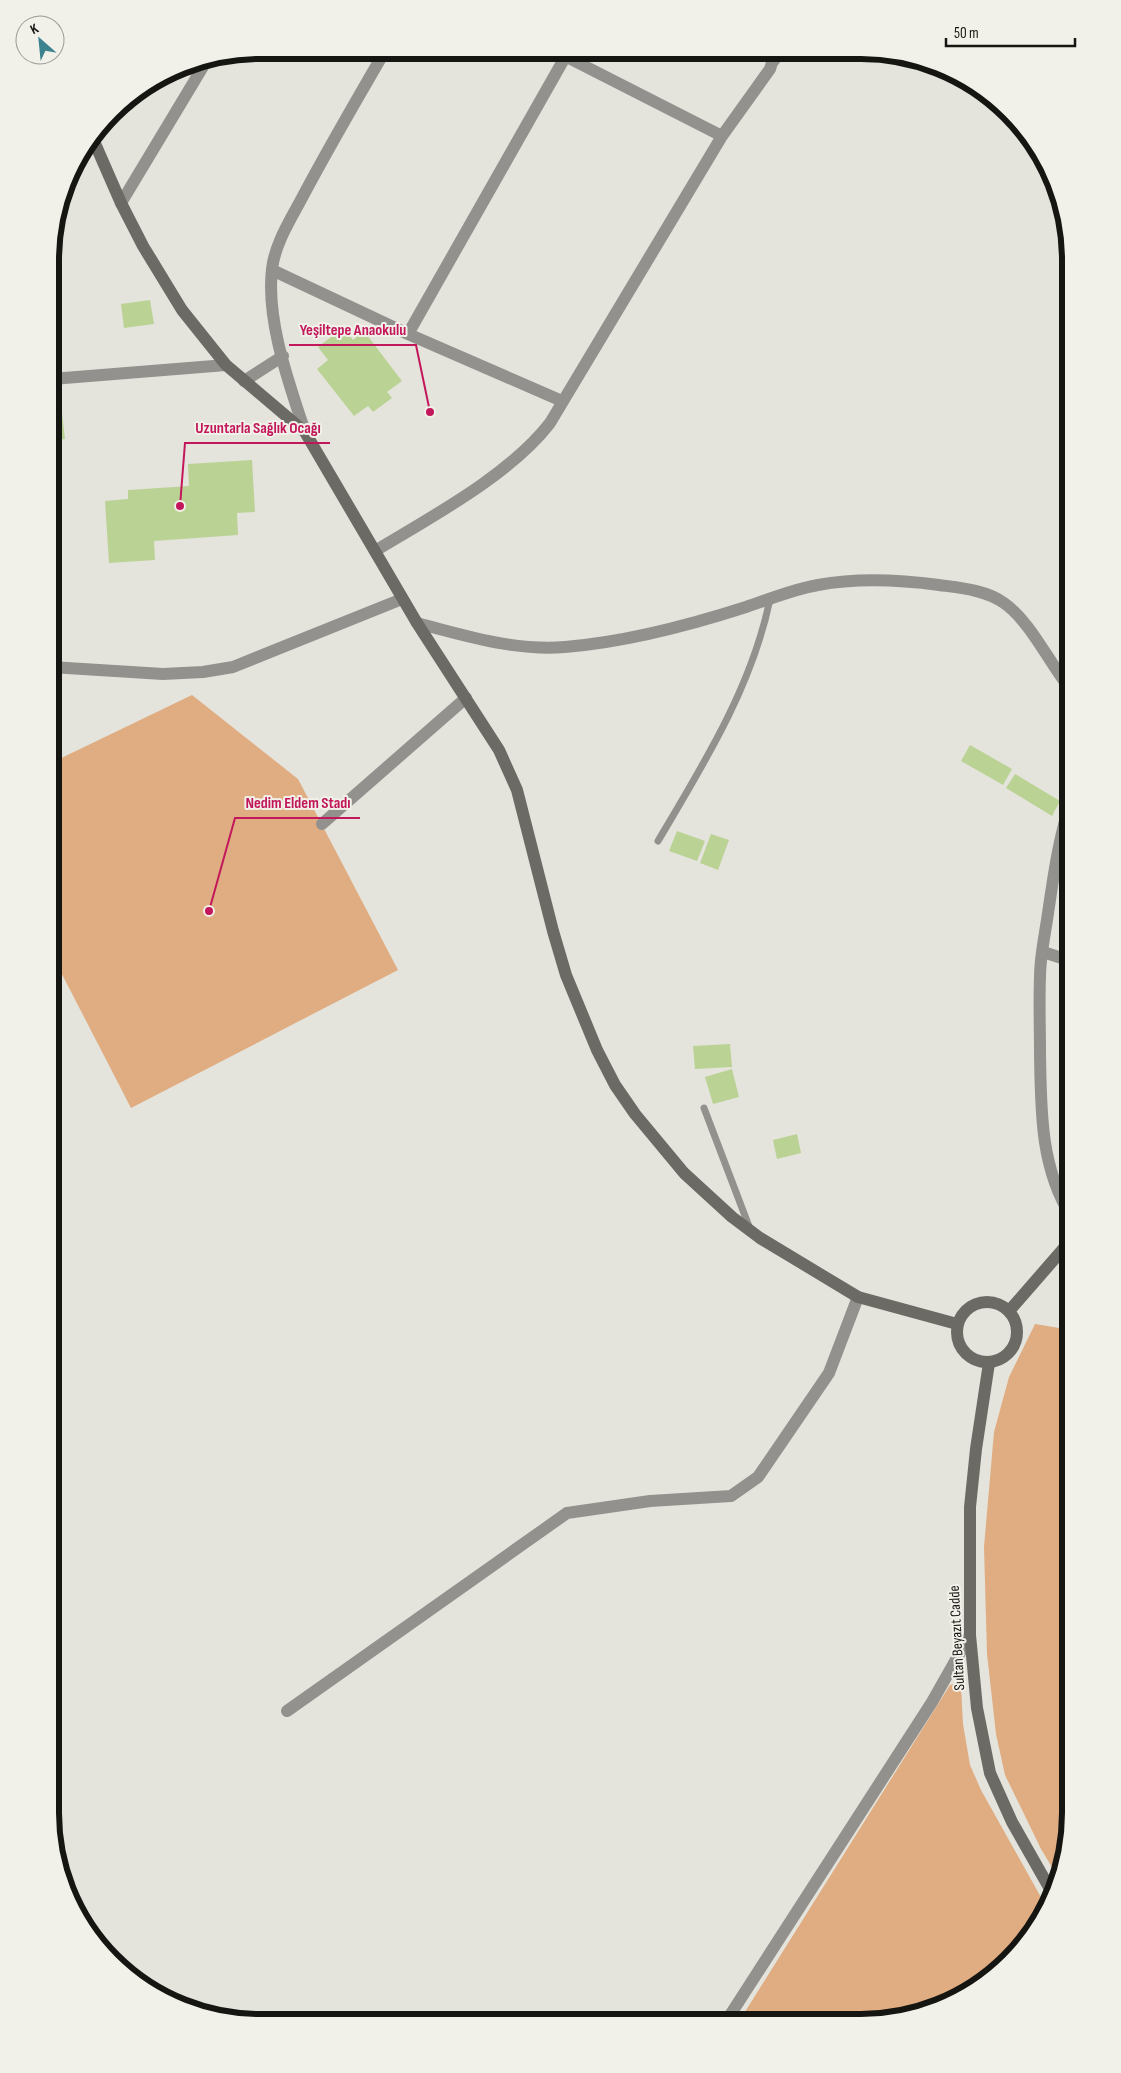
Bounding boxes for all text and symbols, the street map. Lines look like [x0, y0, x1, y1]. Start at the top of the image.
north arrow [15, 15, 65, 65]
scale bar [946, 15, 1075, 47]
text: K [27, 20, 41, 38]
text: 50 m [954, 24, 979, 43]
callout: Yeşiltepe Anaokulu [289, 314, 416, 345]
text: Yeşiltepe Anaokulu [300, 321, 406, 340]
callout: Uzuntarla Sağlık Ocağı [185, 412, 330, 443]
text: Uzuntarla Sağlık Ocağı [195, 419, 321, 438]
callout: Nedim Eldem Stadı [235, 787, 360, 818]
text: Nedim Eldem Stadı [245, 794, 351, 813]
street label: Sultan Beyazıt Cadde [945, 1585, 969, 1691]

